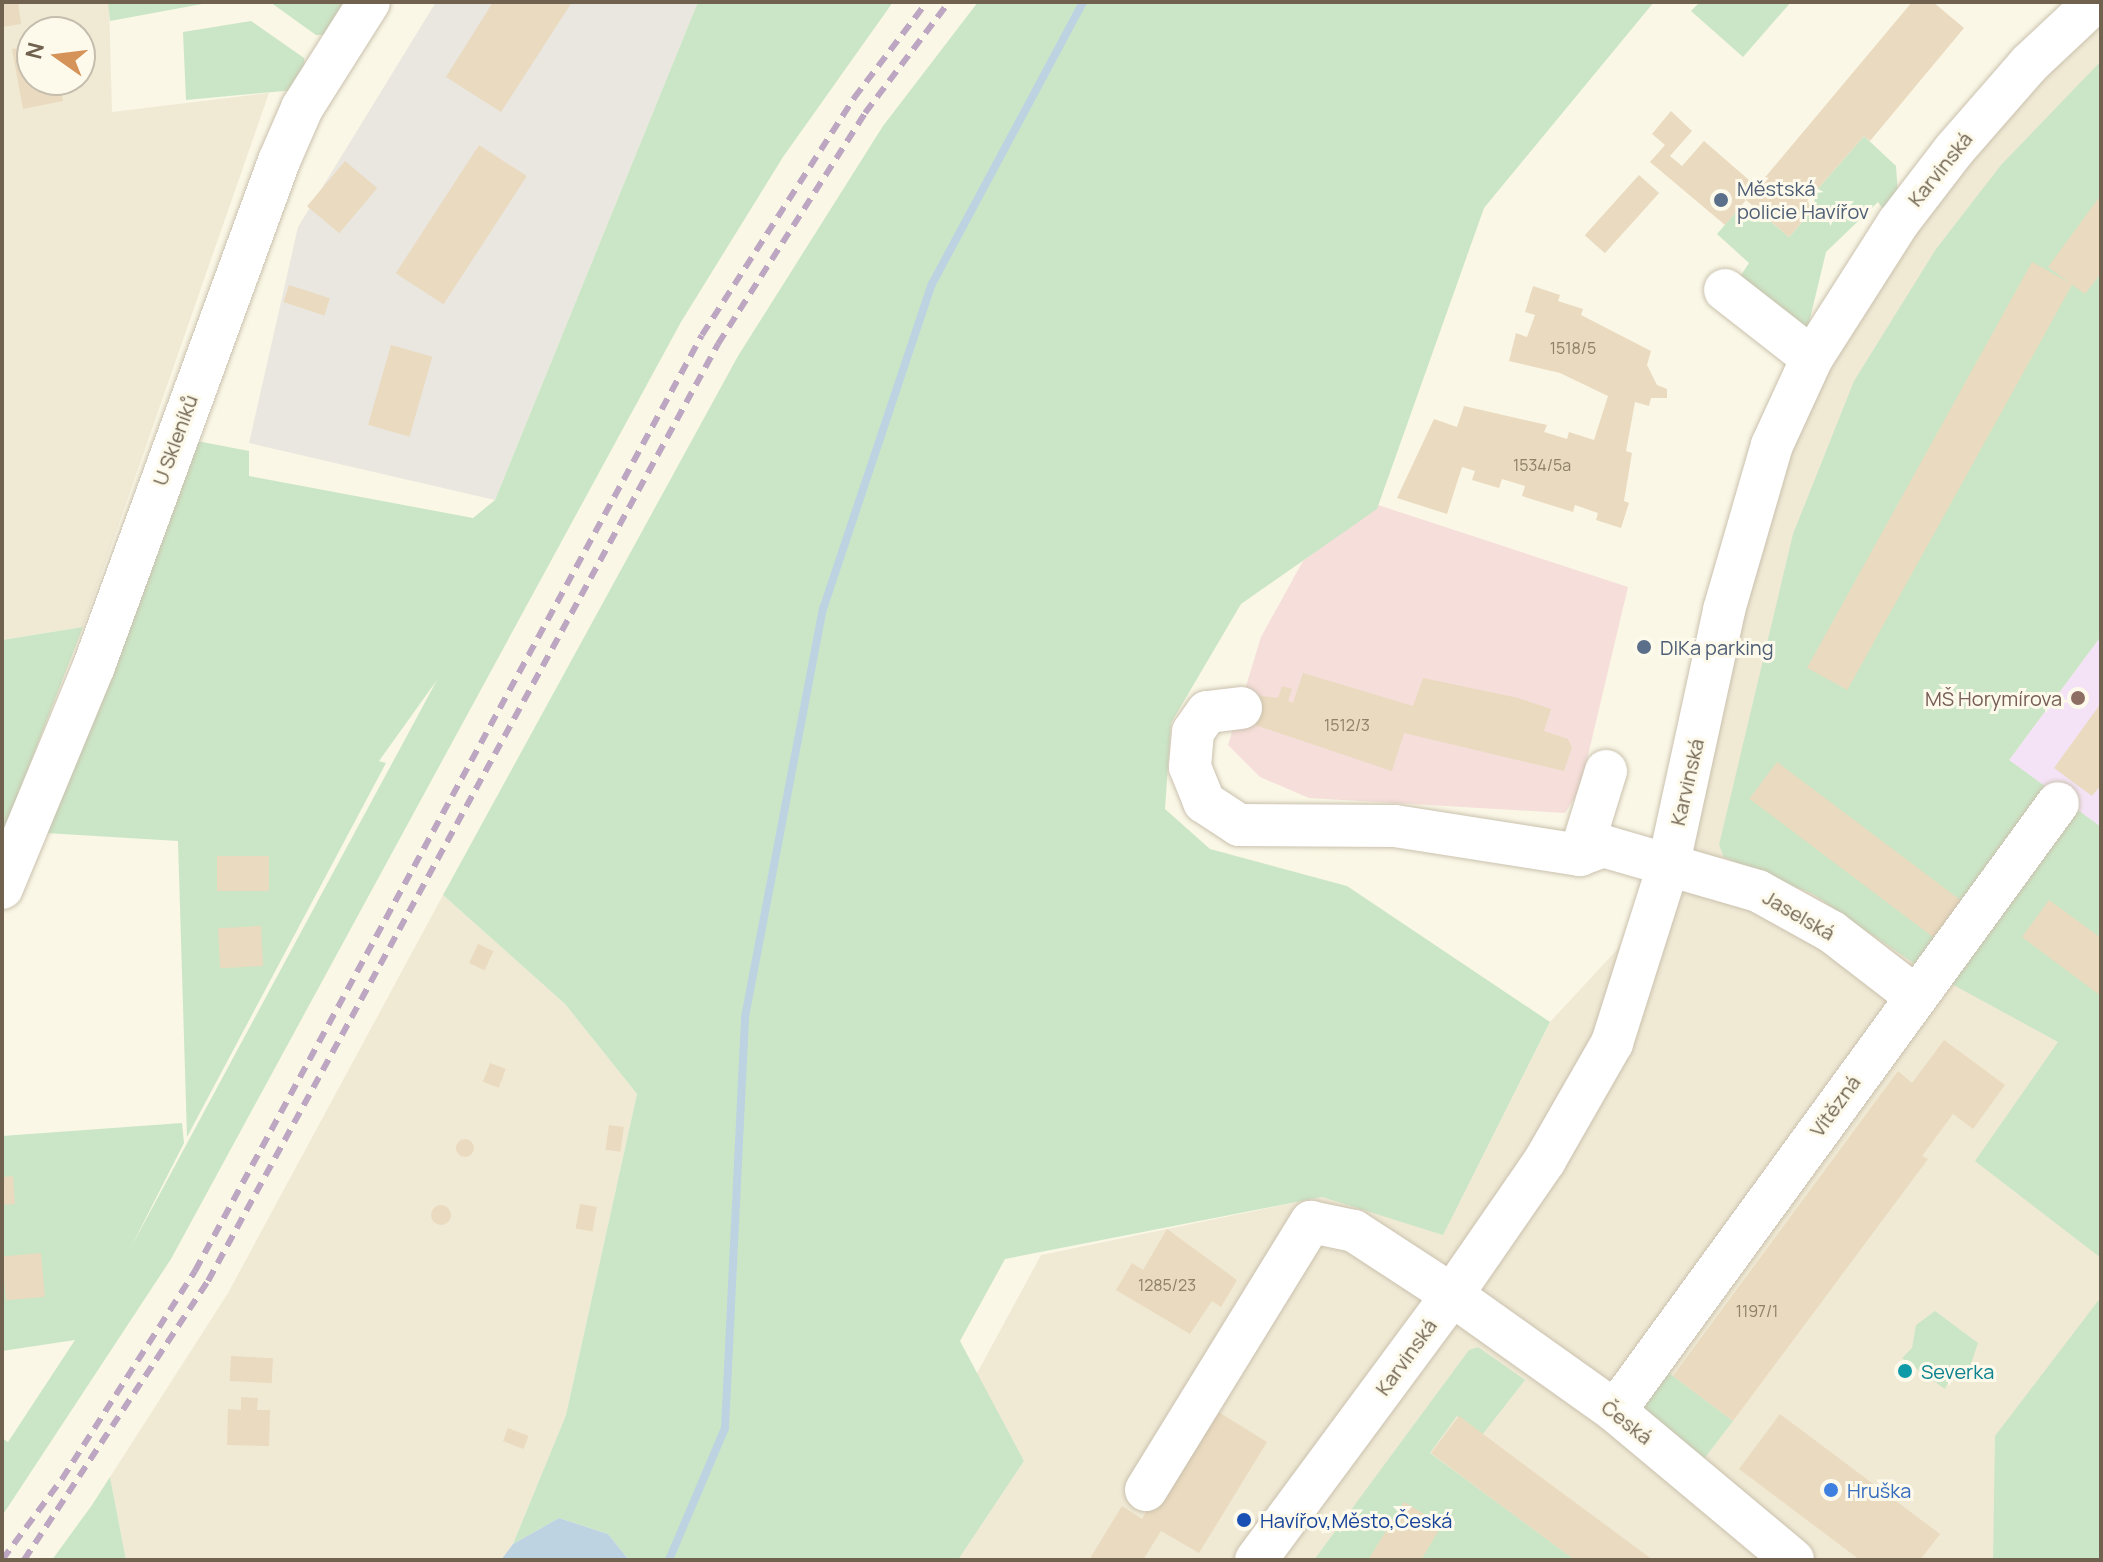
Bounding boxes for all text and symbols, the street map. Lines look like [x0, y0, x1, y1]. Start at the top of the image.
north arrow [16, 16, 96, 96]
text: N [18, 39, 51, 62]
street label: Karvinská [1903, 127, 1977, 211]
place label: Městská policie Havířov [1737, 176, 1869, 223]
marker: Městská policie Havířov [1712, 191, 1730, 209]
house number: 1518/5 [1550, 338, 1596, 358]
street label: U Skleníků [148, 391, 202, 489]
house number: 1534/5a [1513, 455, 1571, 475]
place label: DIKa parking [1660, 635, 1774, 659]
marker: DIKa parking [1635, 638, 1653, 656]
place label: MŠ Horymírova [1925, 686, 2062, 710]
marker: MŠ Horymírova [2069, 689, 2087, 707]
house number: 1512/3 [1324, 715, 1370, 735]
street label: Karvinská [1665, 736, 1709, 828]
street label: Jaselská [1759, 885, 1839, 945]
street label: Vítězná [1805, 1071, 1865, 1141]
house number: 1285/23 [1138, 1275, 1196, 1295]
house number: 1197/1 [1736, 1301, 1778, 1321]
street label: Karvinská [1370, 1314, 1442, 1400]
place label: Severka [1921, 1359, 1994, 1383]
marker: Severka [1896, 1362, 1914, 1380]
street label: Česká [1597, 1395, 1657, 1449]
place label: Hruška [1847, 1478, 1911, 1502]
marker: Hruška [1822, 1481, 1840, 1499]
place label: Havířov,Město,Česká [1260, 1508, 1452, 1532]
marker: Havířov,Město,Česká [1235, 1511, 1253, 1529]

